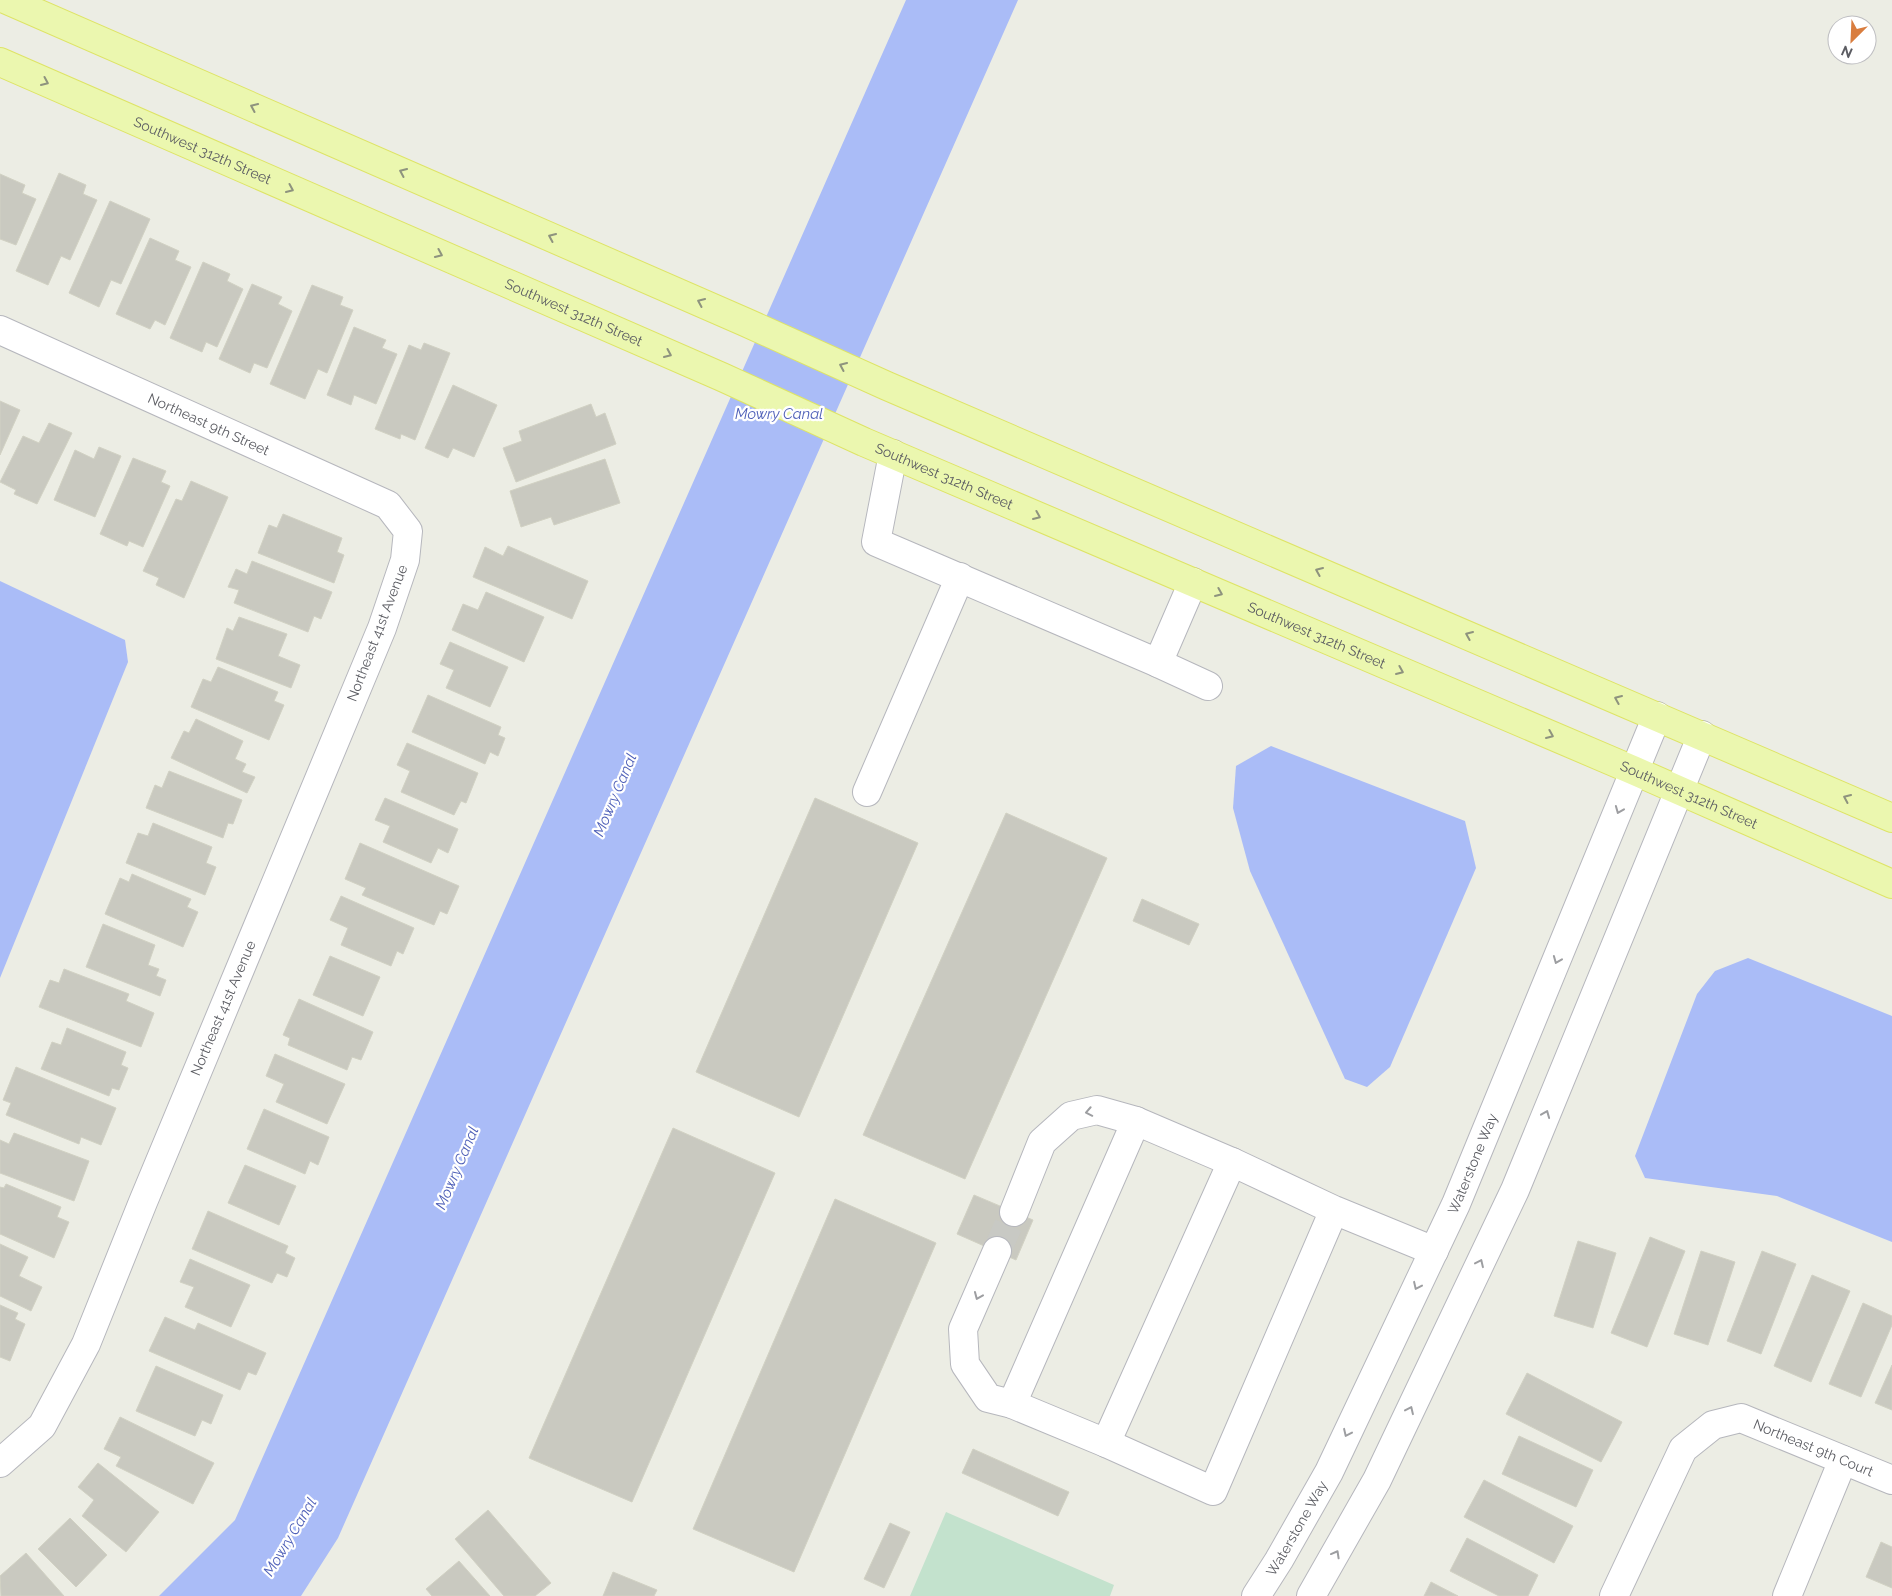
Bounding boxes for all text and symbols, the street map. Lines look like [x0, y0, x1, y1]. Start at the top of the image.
north arrow [1827, 15, 1877, 65]
text: N [1839, 42, 1855, 61]
one-way arrow [40, 75, 49, 86]
one-way arrow [250, 103, 259, 114]
street label: Southwest 312th Street [131, 113, 274, 187]
one-way arrow [399, 168, 408, 179]
one-way arrow [285, 182, 294, 193]
one-way arrow [548, 233, 557, 244]
one-way arrow [434, 247, 443, 258]
street label: Southwest 312th Street [503, 275, 645, 349]
one-way arrow [697, 298, 705, 308]
one-way arrow [663, 347, 672, 358]
one-way arrow [839, 362, 848, 372]
street label: Northeast 9th Street [146, 390, 272, 459]
water label: Mowry Canal [735, 405, 823, 423]
street label: Southwest 312th Street [873, 440, 1016, 513]
one-way arrow [1032, 509, 1041, 520]
street label: Northeast 41st Avenue [344, 562, 410, 704]
one-way arrow [1315, 567, 1324, 578]
one-way arrow [1214, 587, 1223, 598]
street label: Southwest 312th Street [1245, 599, 1388, 672]
one-way arrow [1465, 631, 1473, 641]
one-way arrow [1396, 665, 1404, 675]
one-way arrow [1614, 695, 1623, 706]
one-way arrow [1545, 728, 1554, 739]
water label: Mowry Canal [589, 751, 641, 839]
street label: Southwest 312th Street [1618, 758, 1760, 832]
one-way arrow [1843, 794, 1852, 805]
one-way arrow [1615, 805, 1626, 814]
street label: Northeast 41st Avenue [187, 938, 259, 1078]
one-way arrow [1553, 955, 1563, 964]
one-way arrow [1085, 1106, 1094, 1116]
street label: Waterstone Way [1444, 1111, 1501, 1217]
one-way arrow [1540, 1111, 1550, 1119]
water label: Mowry Canal [431, 1124, 483, 1212]
one-way arrow [1474, 1259, 1485, 1268]
one-way arrow [1413, 1281, 1423, 1290]
one-way arrow [973, 1291, 984, 1300]
one-way arrow [1404, 1406, 1415, 1415]
street label: Northeast 9th Court [1751, 1416, 1876, 1480]
one-way arrow [1343, 1428, 1354, 1437]
street label: Waterstone Way [1263, 1478, 1331, 1579]
water label: Mowry Canal [260, 1495, 320, 1579]
one-way arrow [1329, 1550, 1339, 1559]

